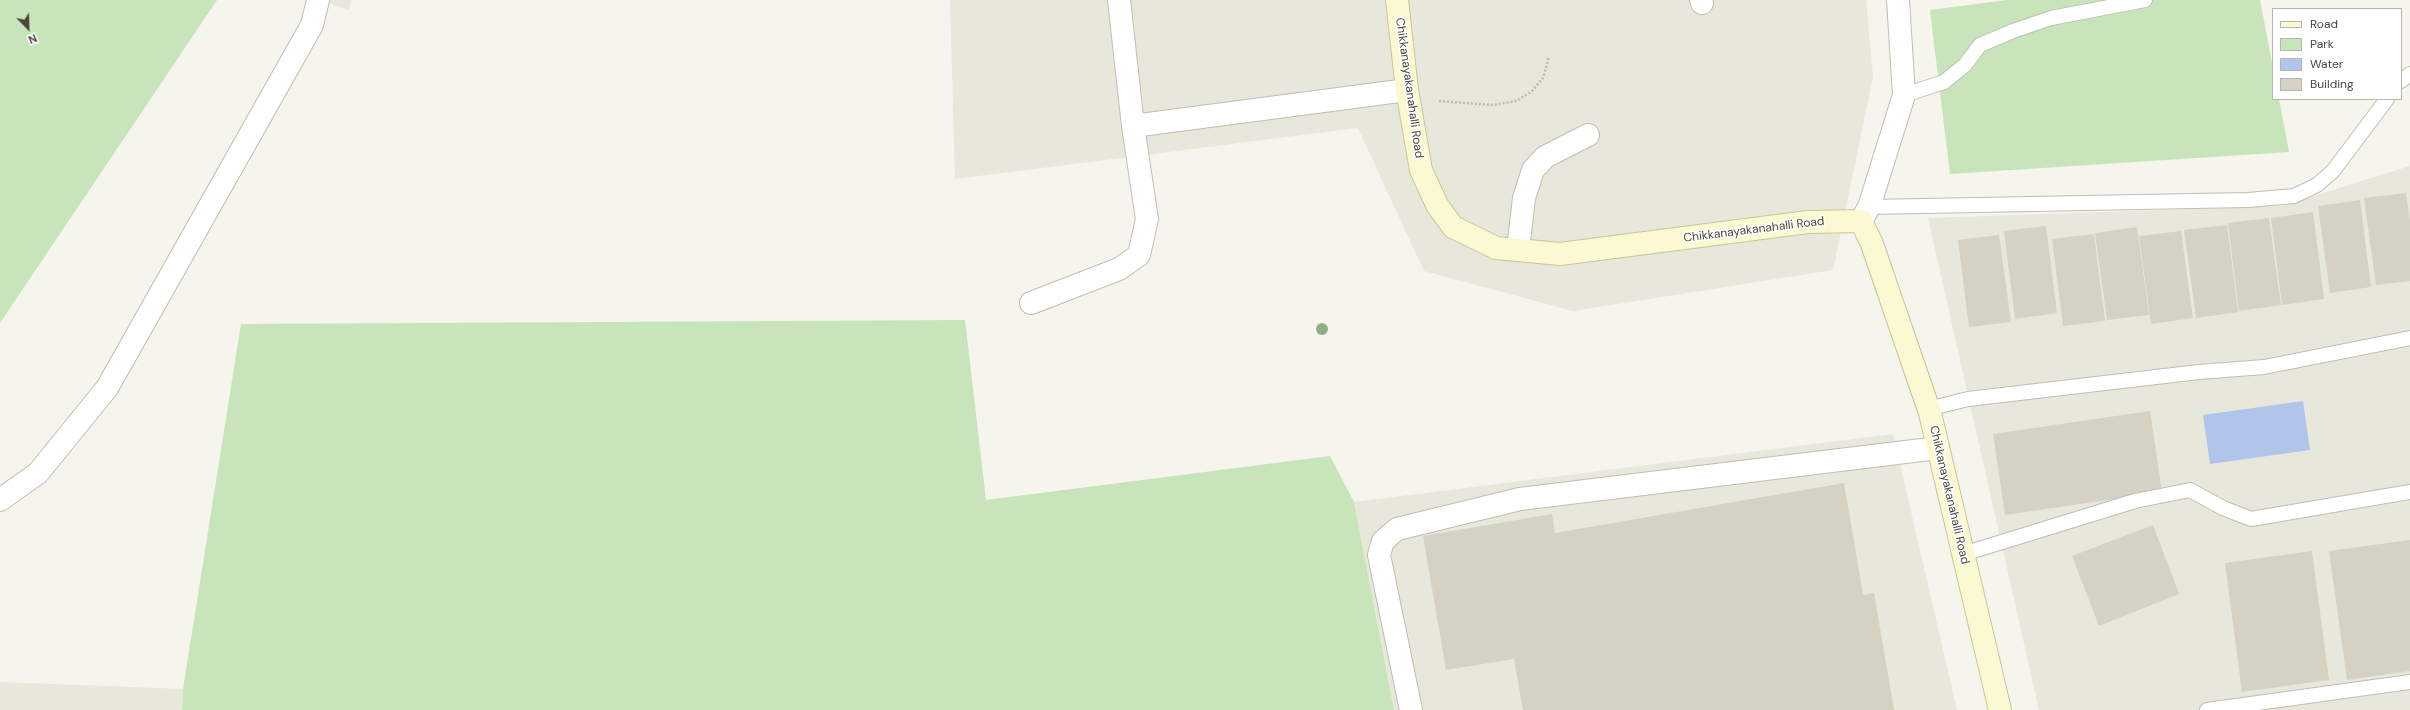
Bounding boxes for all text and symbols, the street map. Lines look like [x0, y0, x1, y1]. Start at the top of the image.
north arrow [8, 8, 48, 48]
legend [2272, 8, 2402, 100]
text: Road [2310, 16, 2338, 32]
street label: Chikkanayakanahalli Road [1392, 17, 1426, 159]
text: N [26, 31, 39, 47]
text: Park [2310, 36, 2334, 52]
text: Water [2310, 56, 2343, 72]
text: Building [2310, 76, 2354, 92]
street label: Chikkanayakanahalli Road [1683, 214, 1825, 246]
street label: Chikkanayakanahalli Road [1926, 424, 1972, 566]

